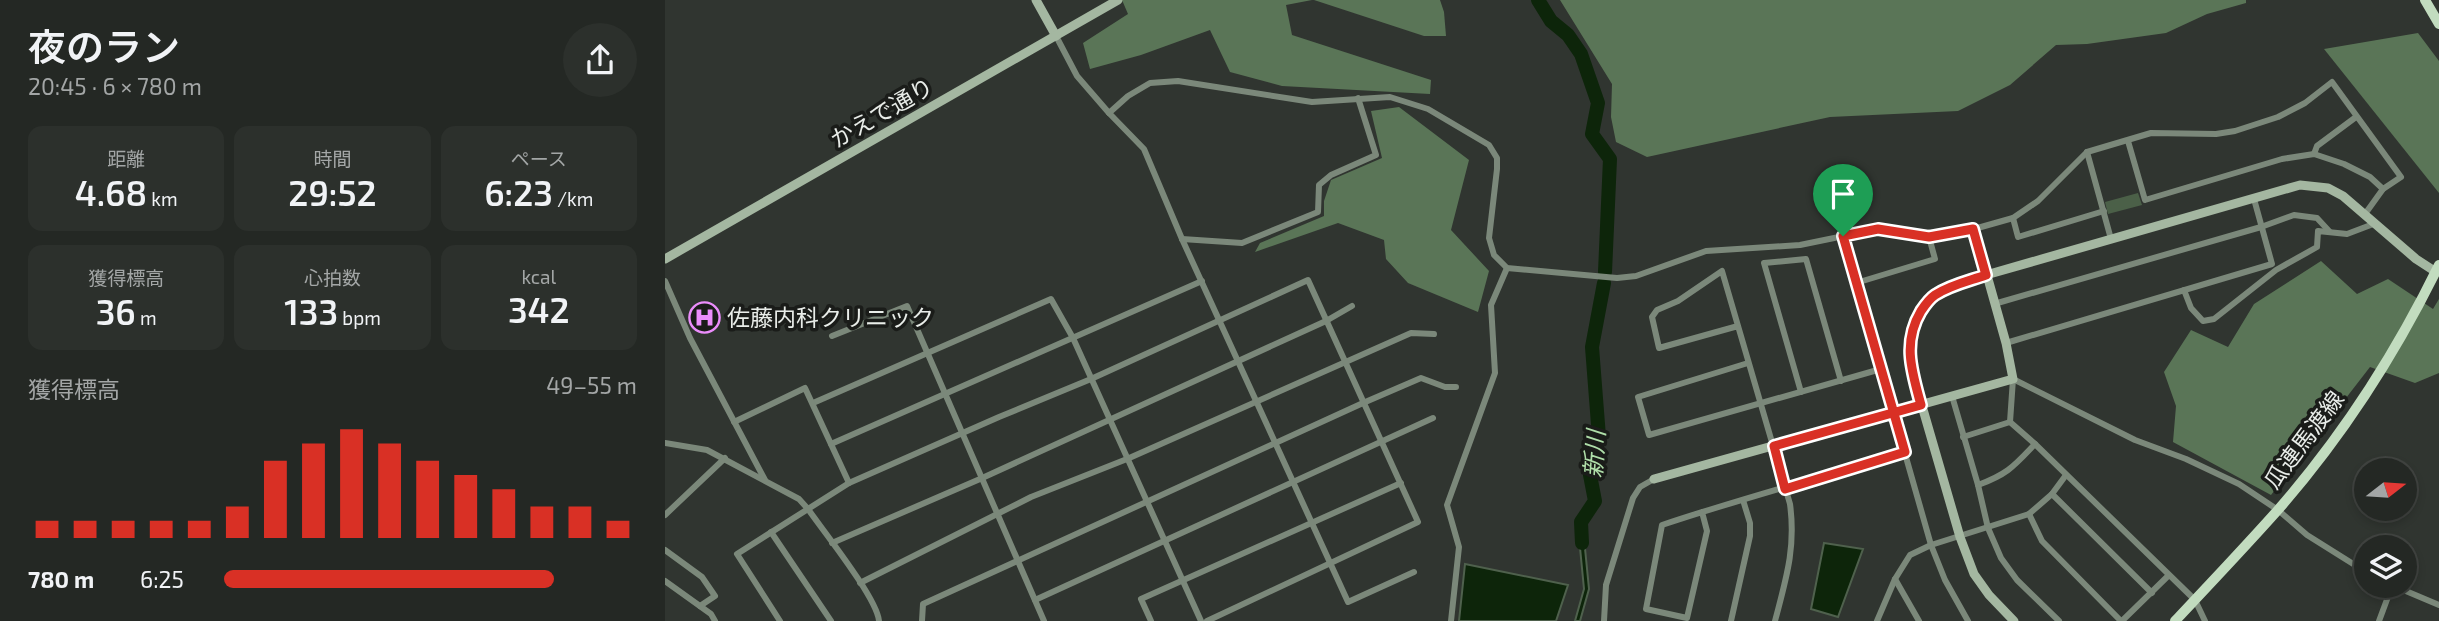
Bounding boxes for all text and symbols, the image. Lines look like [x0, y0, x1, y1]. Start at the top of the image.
text: 夜のラン [28, 23, 180, 69]
button: share [563, 23, 637, 97]
street label: かえで通り [825, 71, 938, 153]
text: 20:45 · 6 × 780 m [28, 72, 202, 100]
text: 距離 [107, 147, 145, 170]
text: 時間 [313, 147, 352, 170]
text: ペース [511, 147, 567, 170]
pin [1813, 164, 1873, 236]
text: 4.68 [75, 171, 147, 213]
text: 29:52 [288, 171, 377, 213]
text: 6:23 [484, 171, 553, 213]
icon: arrive [1824, 175, 1862, 213]
text: km [147, 187, 178, 210]
text: /km [553, 187, 593, 210]
text: kcal [521, 265, 556, 288]
text: 獲得標高 [88, 266, 164, 289]
text: 心拍数 [304, 266, 361, 289]
text: 342 [508, 288, 570, 330]
text: 36 [96, 290, 136, 332]
text: 133 [284, 290, 338, 332]
hospital icon: 佐藤内科クリニック [687, 301, 721, 335]
place label: 佐藤内科クリニック [727, 303, 934, 331]
text: m [136, 306, 157, 329]
text: bpm [338, 306, 381, 329]
text: 49–55 m [546, 371, 637, 399]
text: 獲得標高 [28, 375, 120, 403]
street label: 瓜連馬渡線 [2257, 385, 2349, 494]
water label: 新川 [1577, 426, 1610, 479]
north arrow [2354, 458, 2417, 522]
map controls [2354, 458, 2417, 598]
button: layers [2354, 535, 2417, 598]
text: 780 m [28, 565, 94, 593]
text: 6:25 [140, 565, 184, 593]

